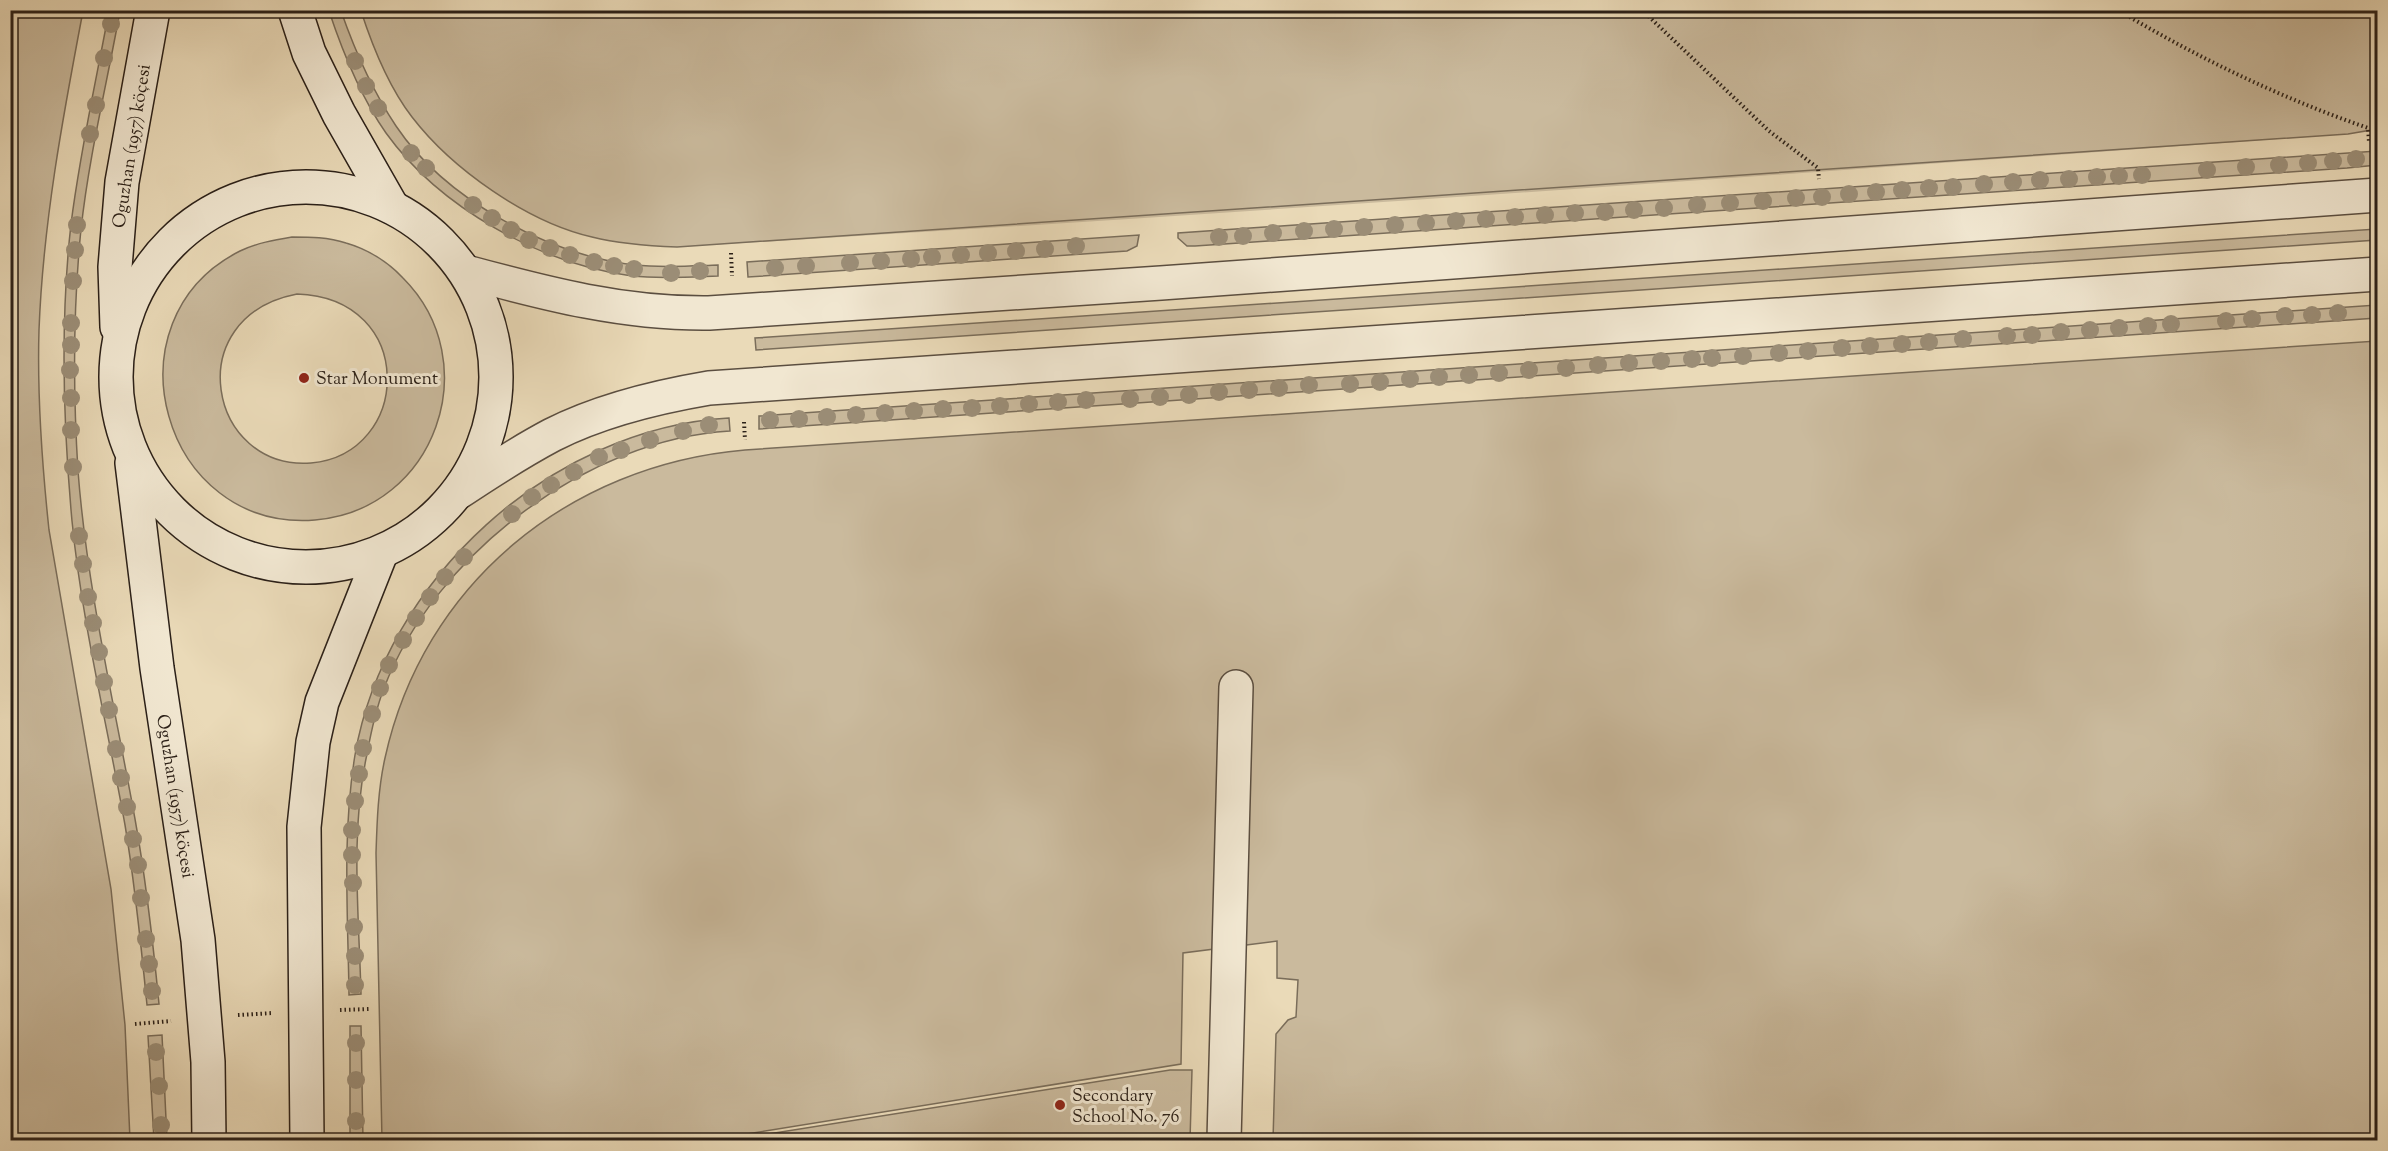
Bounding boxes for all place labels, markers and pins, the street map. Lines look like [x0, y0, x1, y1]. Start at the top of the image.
place label: Star Monument [316, 367, 438, 393]
marker: Star Monument [297, 371, 311, 385]
place label: Secondary School No. 76 [1072, 1084, 1179, 1131]
marker: Secondary School No. 76 [1053, 1098, 1067, 1112]

